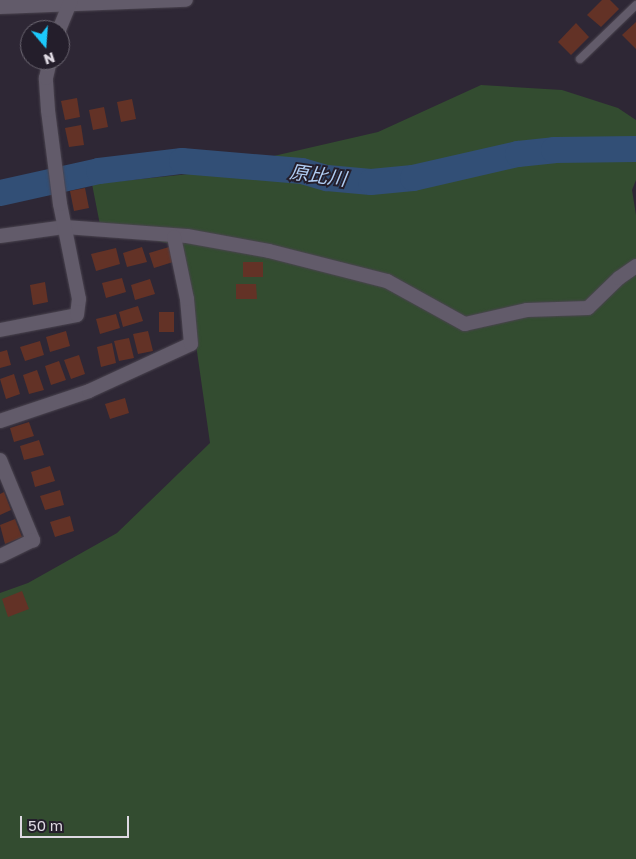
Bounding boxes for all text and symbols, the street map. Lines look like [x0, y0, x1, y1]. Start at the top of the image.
north arrow [20, 20, 70, 70]
text: N [42, 49, 57, 69]
water label: 原比川 [288, 160, 348, 190]
scale bar [22, 806, 131, 838]
text: 50 m [28, 816, 63, 834]

